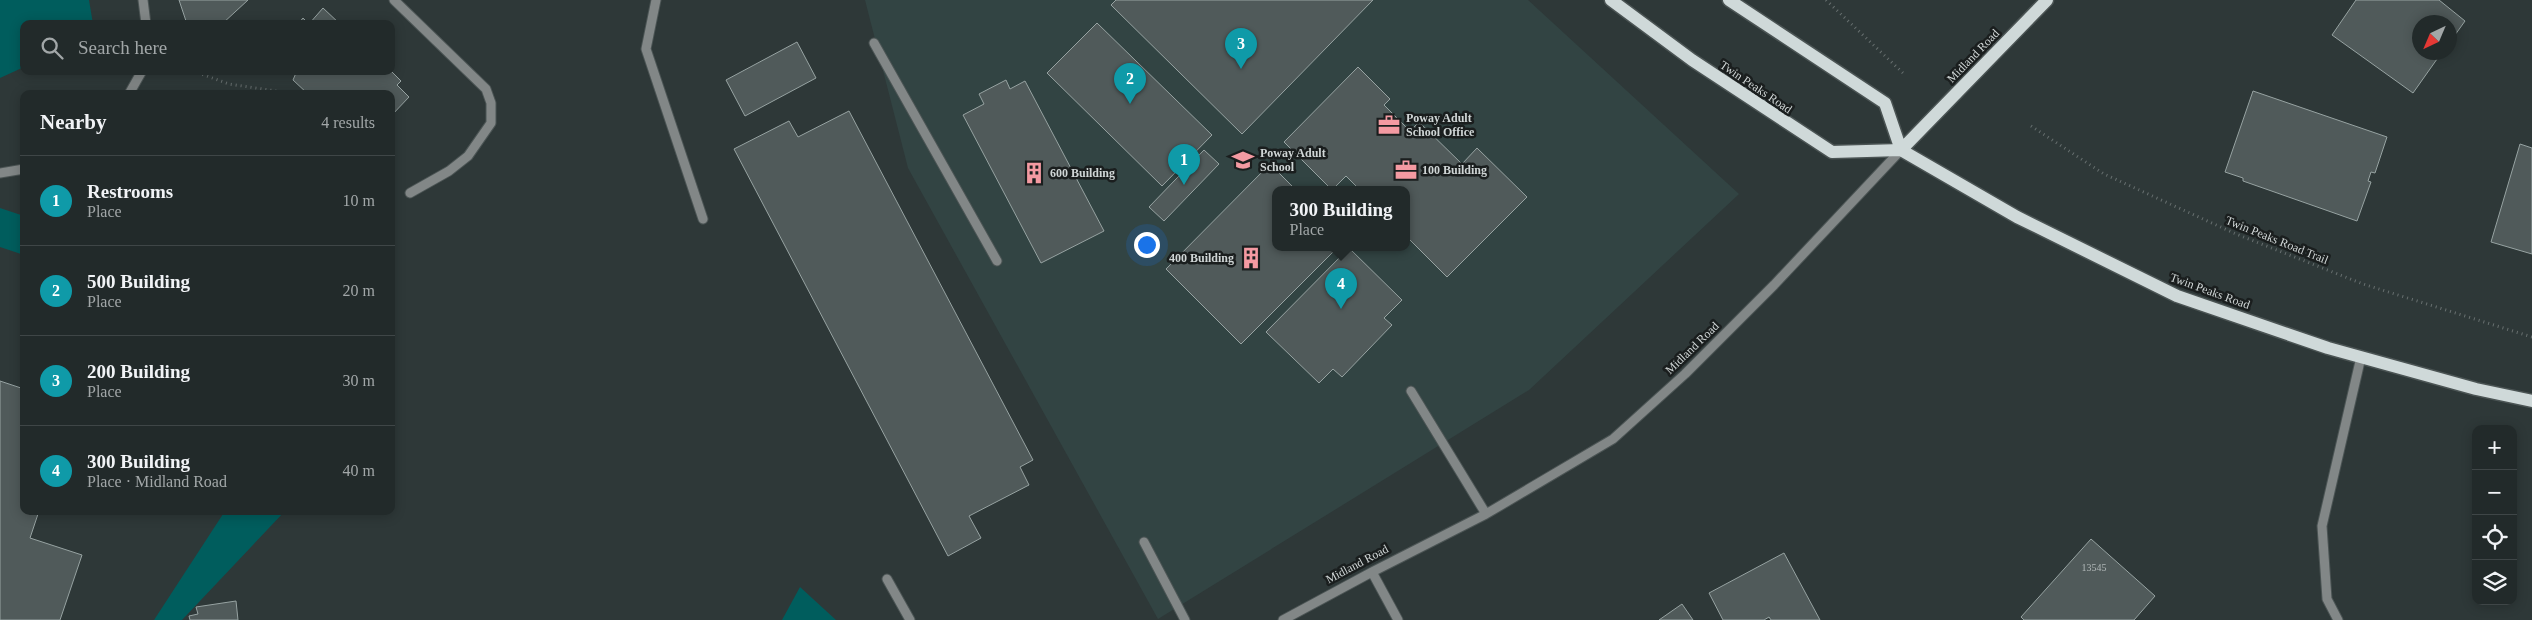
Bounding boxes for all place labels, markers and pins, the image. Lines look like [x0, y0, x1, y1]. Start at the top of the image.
pin: 3 [1225, 28, 1257, 69]
pin: 2 [1114, 63, 1146, 104]
place label: Poway Adult School Office [1406, 111, 1475, 139]
office icon: Poway Adult School Office [1376, 112, 1402, 138]
pin: 1 [1168, 144, 1200, 185]
place label: Poway Adult School [1260, 146, 1326, 174]
school or university icon: Poway Adult School [1230, 147, 1256, 173]
office icon: 100 Building [1393, 157, 1419, 183]
building icon: 600 Building [1021, 160, 1047, 186]
place label: 100 Building [1422, 163, 1487, 177]
place label: 600 Building [1050, 166, 1115, 180]
building icon: 400 Building [1238, 245, 1264, 271]
place label: 400 Building [1169, 251, 1234, 265]
pin: 4 [1325, 268, 1357, 309]

